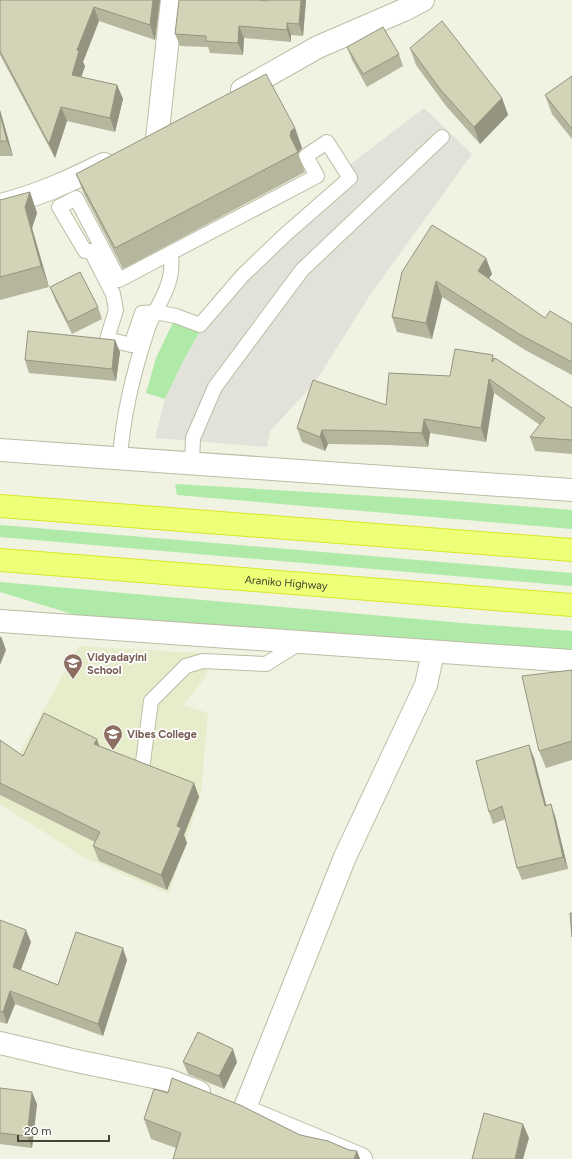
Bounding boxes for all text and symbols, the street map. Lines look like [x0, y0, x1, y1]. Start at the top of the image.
street label: Araniko Highway [244, 573, 328, 593]
place label: Vidyadayini School [87, 651, 147, 677]
school or university icon: Vidyadayini School [62, 652, 84, 680]
school or university icon: Vibes College [102, 723, 124, 751]
place label: Vibes College [127, 728, 197, 741]
scale bar [18, 1117, 109, 1143]
text: 20 m [24, 1124, 52, 1138]

